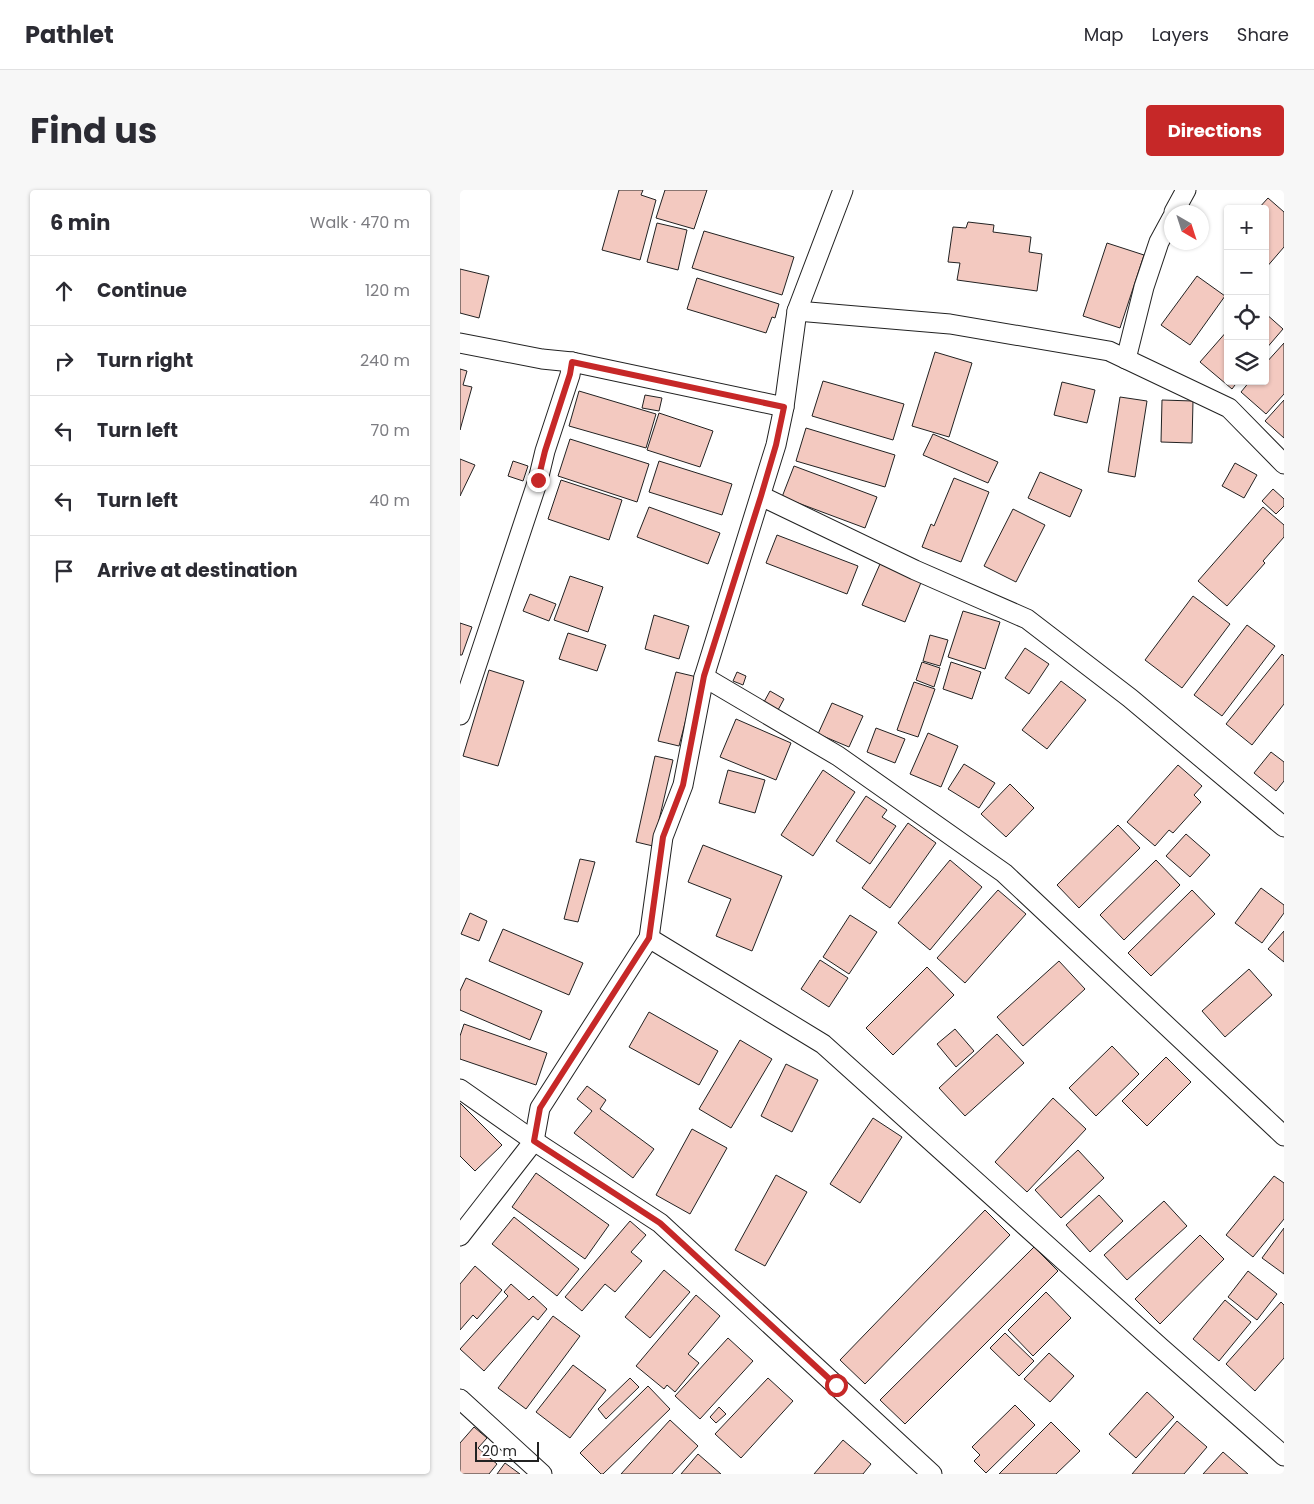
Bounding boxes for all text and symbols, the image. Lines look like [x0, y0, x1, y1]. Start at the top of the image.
text: Pathlet [25, 18, 114, 51]
text: Map [1084, 22, 1124, 47]
text: Layers [1152, 22, 1209, 47]
text: Share [1237, 22, 1289, 47]
button: Directions [1146, 105, 1284, 156]
text: Find us [30, 106, 157, 155]
north arrow [1164, 205, 1209, 250]
map controls [1224, 205, 1269, 385]
button: + [1224, 205, 1269, 250]
text: 6 min [50, 208, 110, 237]
text: Walk · 470 m [310, 211, 410, 234]
button: − [1224, 250, 1269, 295]
icon: ahead [50, 277, 78, 305]
text: Continue [97, 277, 187, 304]
text: 120 m [365, 279, 410, 302]
button: locate [1224, 295, 1269, 340]
button: layers [1224, 340, 1269, 385]
icon: right [50, 347, 78, 375]
text: Turn right [97, 347, 193, 374]
text: 240 m [360, 349, 410, 372]
icon: left [50, 417, 78, 445]
text: Turn left [97, 417, 178, 444]
text: 70 m [370, 419, 410, 442]
route end [527, 469, 550, 492]
icon: left [50, 487, 78, 515]
text: Turn left [97, 487, 178, 514]
text: 40 m [369, 489, 410, 512]
icon: arrive [50, 557, 78, 585]
text: Arrive at destination [97, 557, 298, 584]
route start [825, 1374, 848, 1397]
scale bar [475, 1439, 539, 1462]
text: 20 m [482, 1441, 517, 1461]

